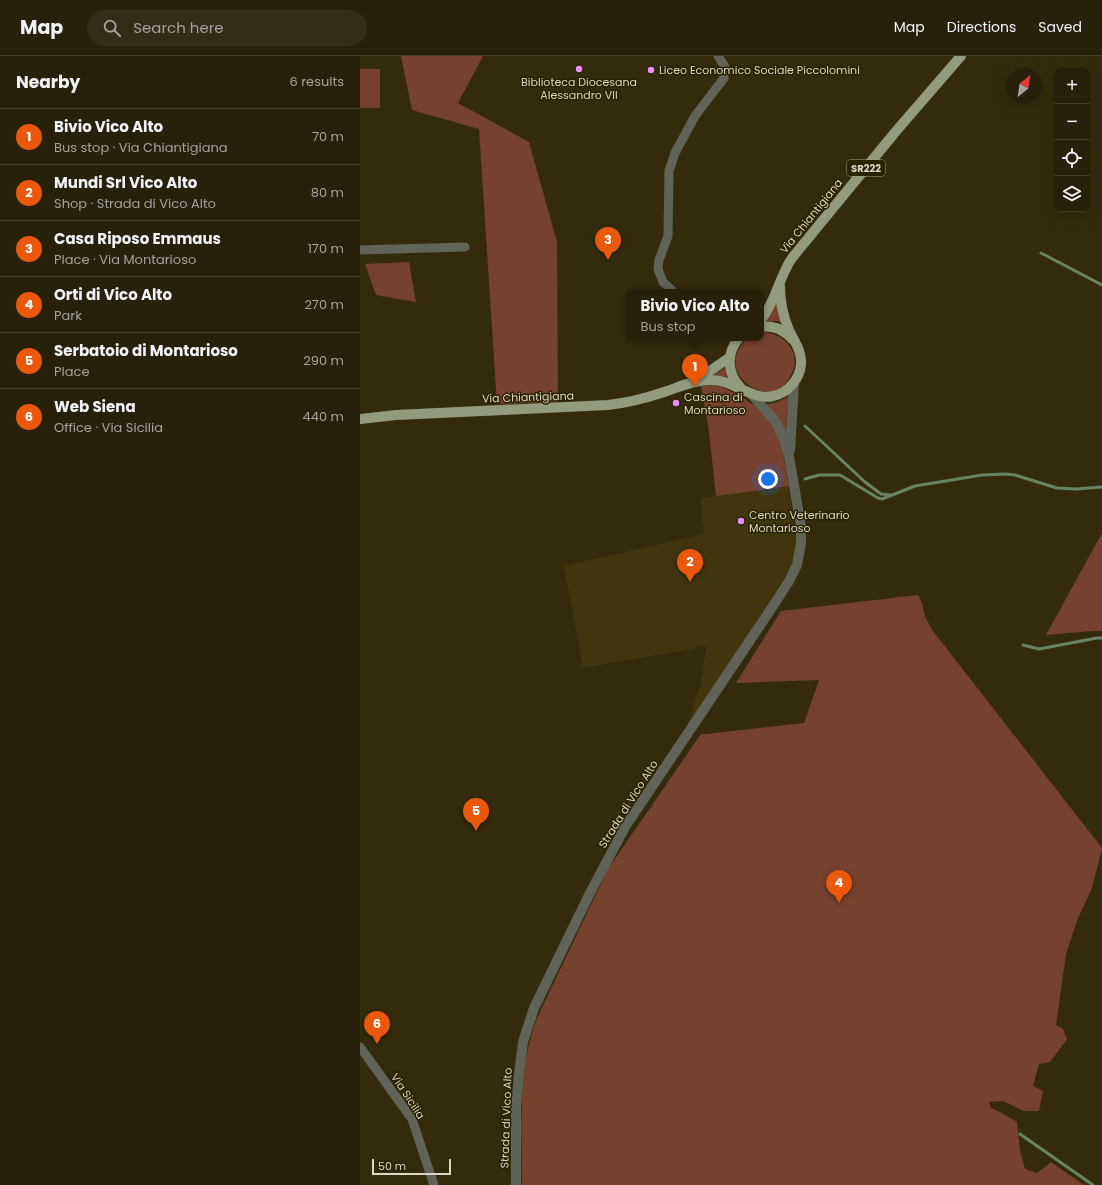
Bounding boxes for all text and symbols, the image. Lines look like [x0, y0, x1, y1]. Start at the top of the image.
search box [87, 10, 367, 46]
text: Map [20, 14, 63, 41]
icon: search [101, 17, 123, 39]
text: Search here [133, 17, 224, 38]
text: Map [894, 17, 925, 37]
text: Directions [947, 17, 1016, 37]
text: Saved [1038, 17, 1082, 37]
place label: Liceo Economico Sociale Piccolomini [659, 62, 860, 78]
marker: Biblioteca Diocesana Alessandro VII [574, 64, 584, 74]
marker: Liceo Economico Sociale Piccolomini [646, 65, 656, 75]
north arrow [1006, 68, 1042, 104]
map controls [1054, 68, 1090, 212]
button: + [1054, 68, 1090, 104]
text: Nearby [16, 70, 80, 94]
text: 6 results [290, 72, 344, 91]
place label: Biblioteca Diocesana Alessandro VII [521, 74, 637, 103]
button: − [1054, 104, 1090, 140]
text: Bivio Vico Alto [54, 116, 163, 137]
text: 1 [27, 127, 31, 146]
text: 70 m [312, 127, 344, 146]
text: Bus stop · Via Chiantigiana [54, 138, 228, 157]
button: locate [1054, 140, 1090, 176]
road number: SR222 [847, 160, 885, 176]
text: Mundi Srl Vico Alto [54, 172, 197, 193]
street label: Via Chiantigiana [776, 175, 846, 257]
button: layers [1054, 176, 1090, 212]
text: 2 [25, 183, 33, 202]
text: 80 m [311, 183, 344, 202]
text: Shop · Strada di Vico Alto [54, 194, 216, 213]
pin: 3 [595, 227, 621, 260]
text: Casa Riposo Emmaus [54, 228, 221, 249]
text: 3 [25, 239, 33, 258]
text: 170 m [308, 239, 344, 258]
text: Place · Via Montarioso [54, 250, 196, 269]
text: Orti di Vico Alto [54, 284, 172, 305]
popup [626, 289, 764, 341]
text: 4 [25, 295, 33, 314]
text: 270 m [304, 295, 344, 314]
text: Bivio Vico Alto [640, 295, 750, 316]
text: Park [54, 306, 82, 325]
text: Bus stop [640, 317, 696, 336]
text: Serbatoio di Montarioso [54, 340, 238, 361]
text: 5 [25, 351, 33, 370]
text: 290 m [303, 351, 344, 370]
pin: 1 [682, 354, 708, 387]
text: Place [54, 362, 89, 381]
street label: Via Chiantigiana [482, 387, 574, 407]
place label: Cascina di Montarioso [684, 389, 746, 418]
text: Web Siena [54, 396, 136, 417]
marker: Cascina di Montarioso [671, 398, 681, 408]
text: 6 [25, 407, 33, 426]
text: 440 m [303, 407, 344, 426]
text: Office · Via Sicilia [54, 418, 163, 437]
your location [758, 469, 778, 489]
place label: Centro Veterinario Montarioso [749, 507, 850, 536]
marker: Centro Veterinario Montarioso [736, 516, 746, 526]
pin: 2 [677, 549, 703, 582]
street label: Strada di Vico Alto [594, 757, 662, 851]
pin: 5 [463, 798, 489, 831]
pin: 4 [826, 870, 852, 903]
pin: 6 [364, 1011, 390, 1044]
street label: Strada di Vico Alto [496, 1067, 516, 1169]
street label: Via Sicilia [387, 1070, 429, 1122]
scale bar [372, 1157, 451, 1176]
text: 50 m [378, 1158, 406, 1174]

